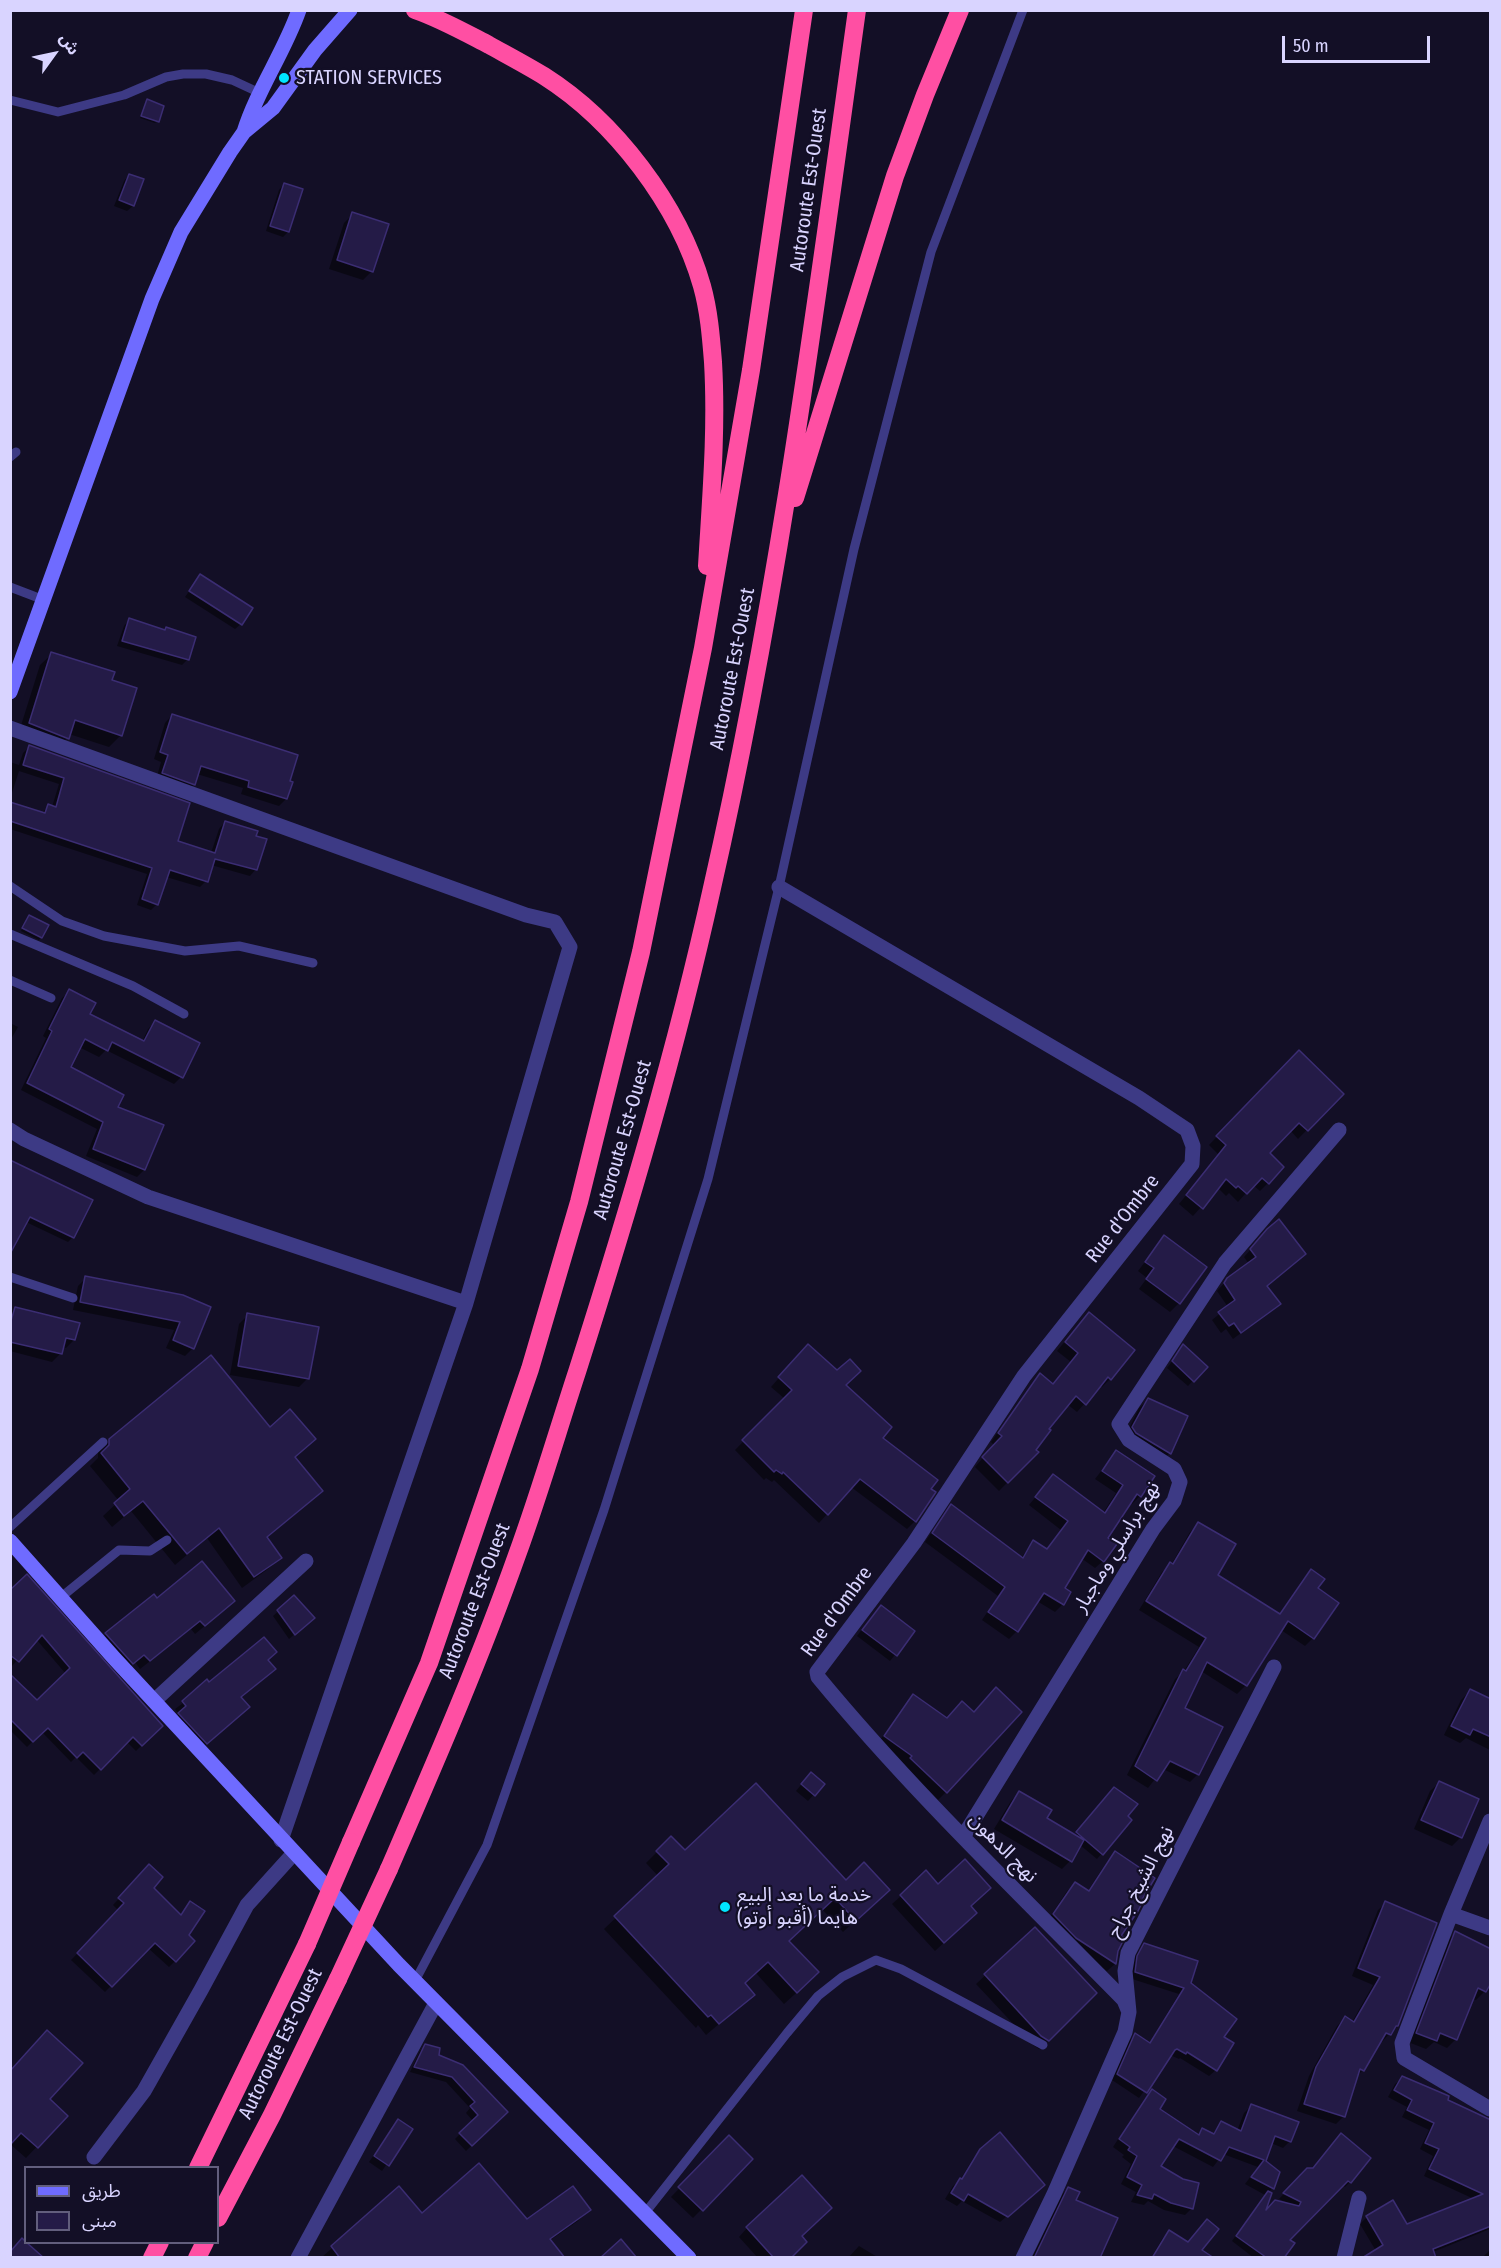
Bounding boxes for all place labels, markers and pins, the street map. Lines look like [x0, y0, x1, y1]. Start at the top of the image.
place label: STATION SERVICES [296, 66, 442, 90]
marker: STATION SERVICES [277, 71, 291, 85]
place label: خدمة ما بعد البيع هايما (أقبو أوتو) [737, 1883, 871, 1930]
marker: خدمة ما بعد البيع هايما (أقبو أوتو) [718, 1900, 732, 1914]

